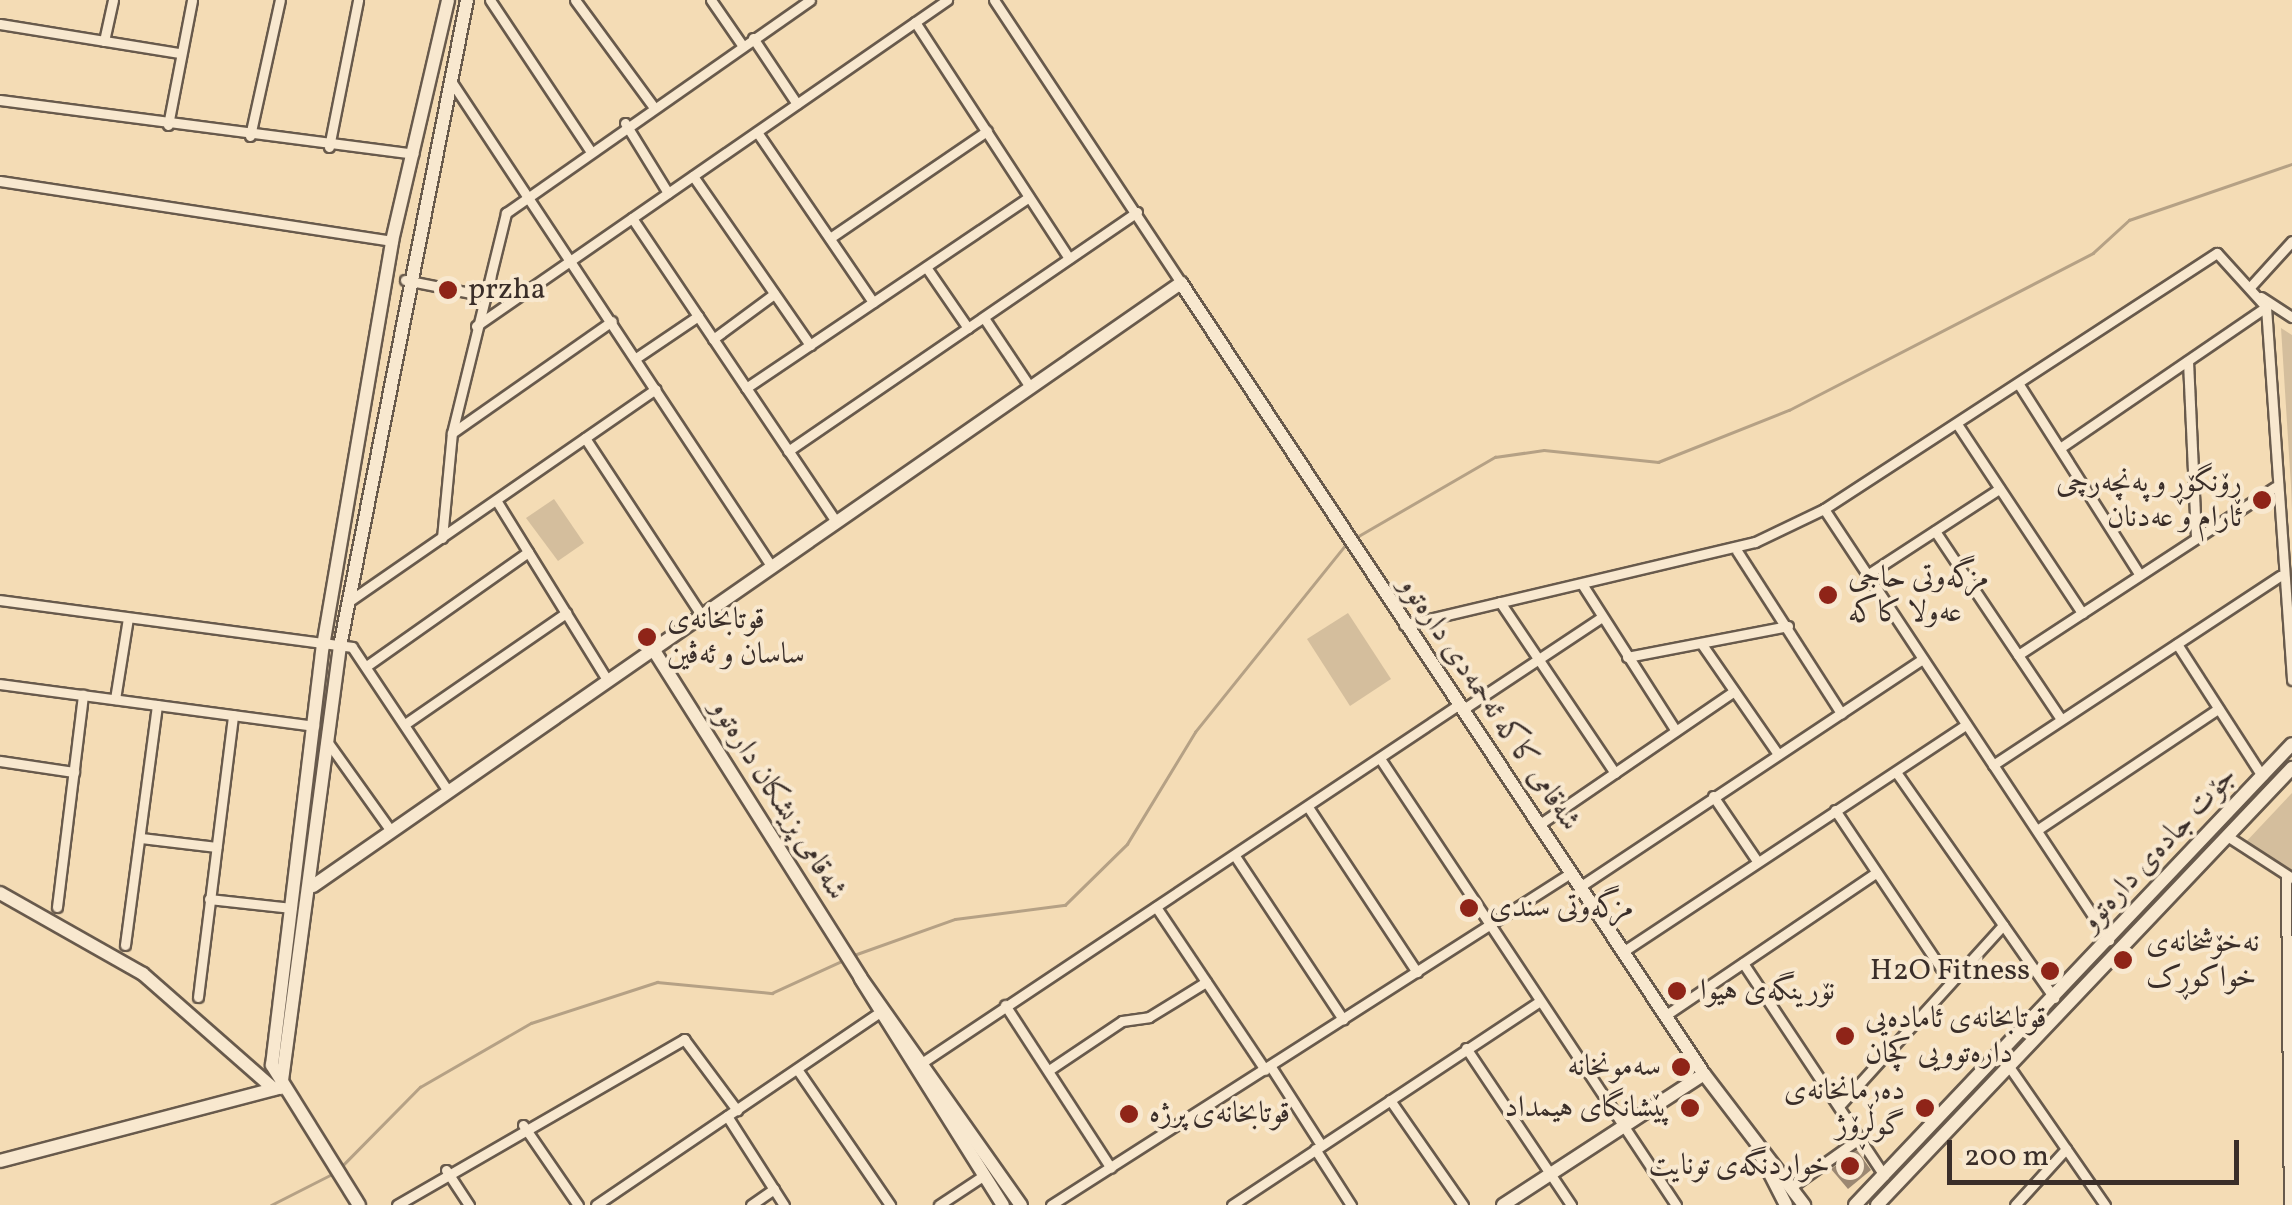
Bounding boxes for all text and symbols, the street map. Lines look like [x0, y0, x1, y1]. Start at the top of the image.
place label: przha [468, 272, 546, 308]
marker: przha [437, 279, 459, 301]
place label: ڕۆنگۆڕ و پەنچەرچی ئارام و عەدنان [2056, 465, 2242, 536]
marker: ڕۆنگۆڕ و پەنچەرچی ئارام و عەدنان [2251, 489, 2273, 511]
place label: مزگەوتی حاجی عەولا کاکە [1848, 560, 1989, 630]
street label: شەقامی کاکە ئەحمەدی دارەتوو [1390, 570, 1588, 838]
marker: مزگەوتی حاجی عەولا کاکە [1817, 584, 1839, 606]
place label: قوتابخانەی ساسان و ئەڤین [667, 602, 805, 672]
marker: قوتابخانەی ساسان و ئەڤین [636, 626, 658, 648]
street label: شەقامی پزیشکان دارەتوو [702, 693, 854, 907]
street label: جۆت جادەی دارەتوو [2073, 759, 2245, 939]
place label: مزگەوتی سندی [1489, 890, 1634, 926]
marker: مزگەوتی سندی [1458, 897, 1480, 919]
place label: نەخۆشخانەی خواکوڕک [2146, 925, 2259, 996]
marker: نەخۆشخانەی خواکوڕک [2110, 947, 2136, 973]
place label: H2O Fitness [1870, 953, 2030, 989]
marker: H2O Fitness [2039, 960, 2061, 982]
place label: نۆرینگەی هیوا [1700, 973, 1835, 1009]
marker: نۆرینگەی هیوا [1664, 978, 1690, 1004]
place label: قوتابخانەی ئامادەیی دارەتوویی کچان [1865, 1001, 2047, 1072]
marker: قوتابخانەی ئامادەیی دارەتوویی کچان [1834, 1025, 1856, 1047]
place label: سەمونخانە [1567, 1049, 1661, 1085]
marker: سەمونخانە [1670, 1056, 1692, 1078]
place label: دەرمانخانەی گوڵڕۆژ [1784, 1073, 1905, 1144]
place label: پێشانگای هیمداد [1504, 1090, 1670, 1126]
place label: قوتابخانەی پرژە [1149, 1096, 1290, 1132]
marker: پێشانگای هیمداد [1679, 1097, 1701, 1119]
marker: دەرمانخانەی گوڵڕۆژ [1914, 1097, 1936, 1119]
marker: قوتابخانەی پرژە [1118, 1103, 1140, 1125]
scale bar [1952, 1120, 2244, 1182]
text: 200 m [1964, 1136, 2049, 1178]
place label: خواردنگەی تونایت [1649, 1148, 1830, 1184]
marker: خواردنگەی تونایت [1839, 1155, 1861, 1177]

